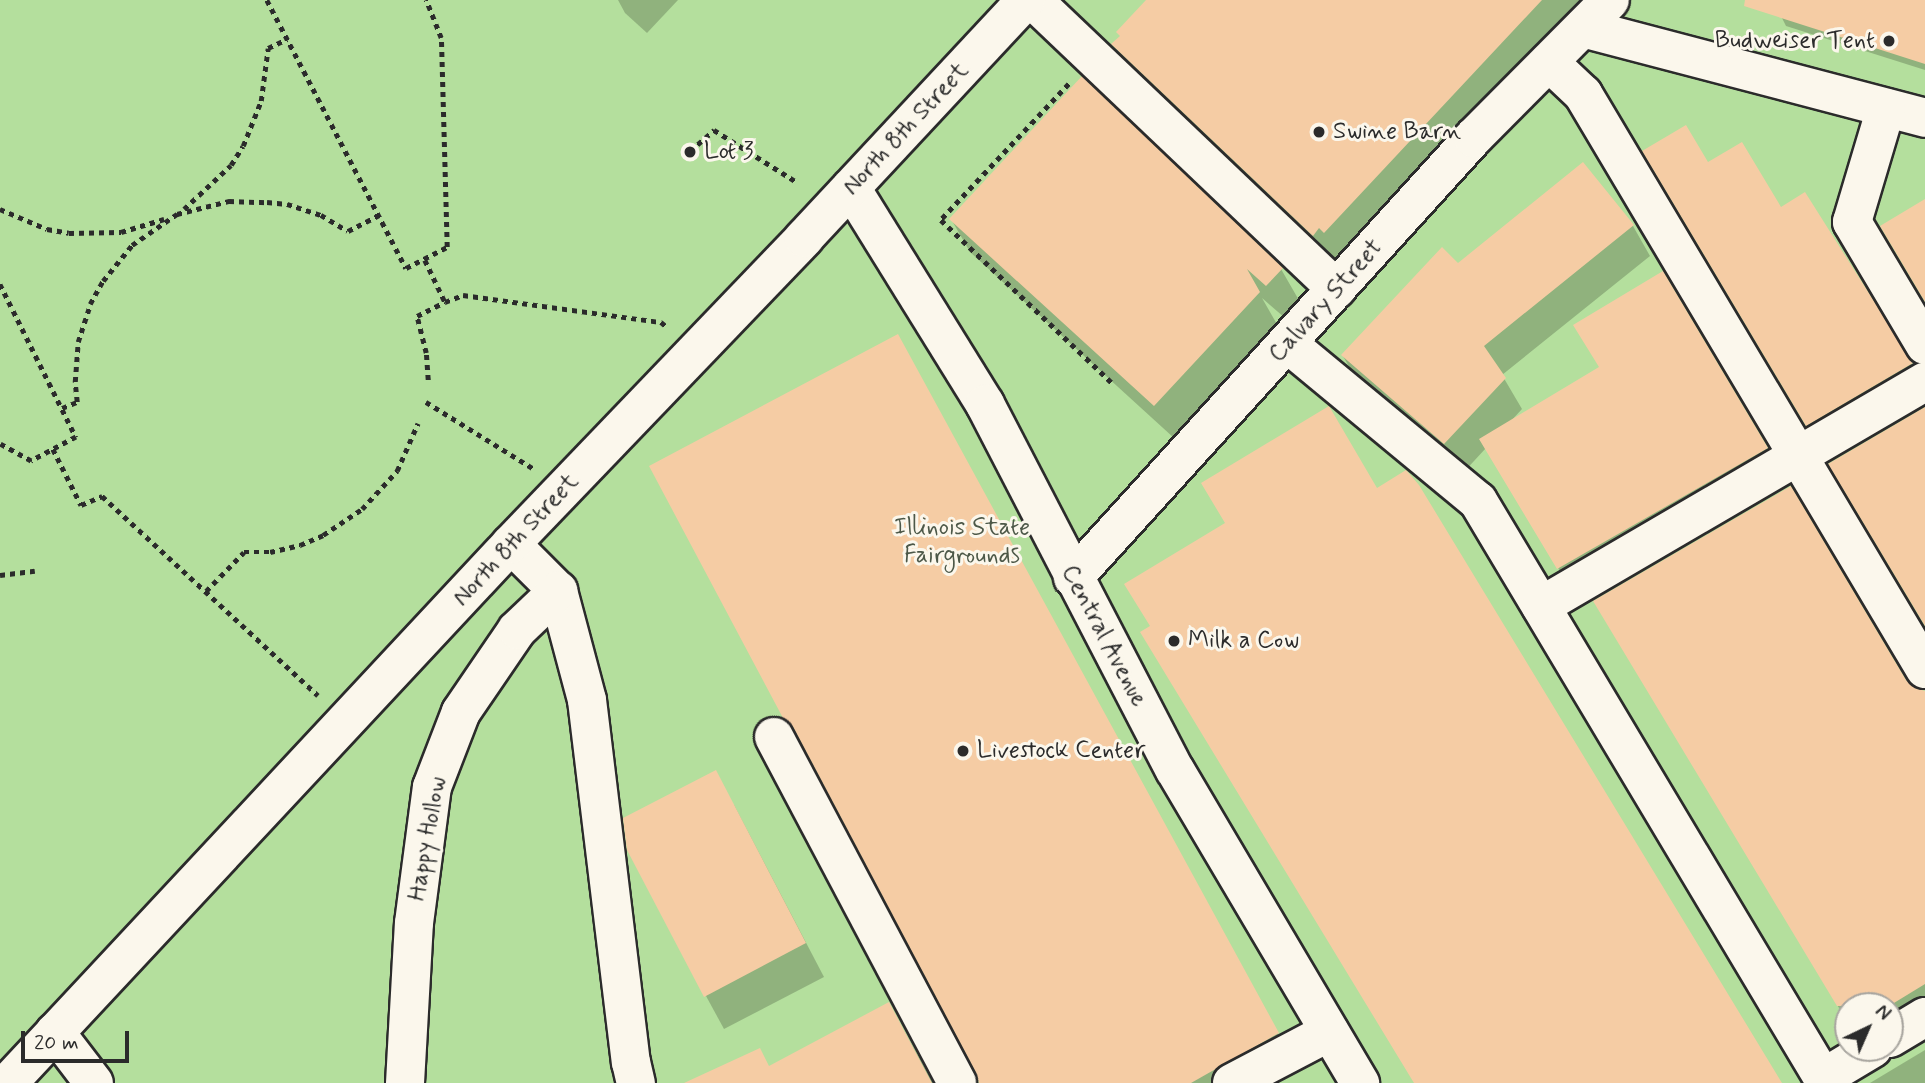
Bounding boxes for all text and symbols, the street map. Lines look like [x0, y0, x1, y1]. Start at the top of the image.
place label: Budweiser Tent [1717, 27, 1875, 55]
marker: Budweiser Tent [1881, 33, 1897, 49]
street label: North 8th Street [837, 57, 975, 201]
place label: Swine Barn [1333, 118, 1459, 146]
marker: Swine Barn [1311, 124, 1327, 140]
place label: Lot 3 [704, 138, 754, 166]
marker: Lot 3 [682, 144, 698, 160]
street label: Calvary Street [1264, 234, 1388, 368]
street label: North 8th Street [447, 468, 585, 612]
park label: Illinois State Fairgrounds [895, 514, 1029, 570]
street label: Central Avenue [1053, 558, 1155, 714]
place label: Milk a Cow [1188, 627, 1300, 655]
marker: Milk a Cow [1166, 633, 1182, 649]
place label: Livestock Center [977, 737, 1149, 765]
marker: Livestock Center [955, 743, 971, 759]
street label: Happy Hollow [403, 773, 453, 905]
north arrow [1834, 992, 1904, 1062]
text: N [1869, 1000, 1896, 1026]
scale bar [24, 1016, 133, 1060]
text: 20 m [34, 1029, 79, 1057]

